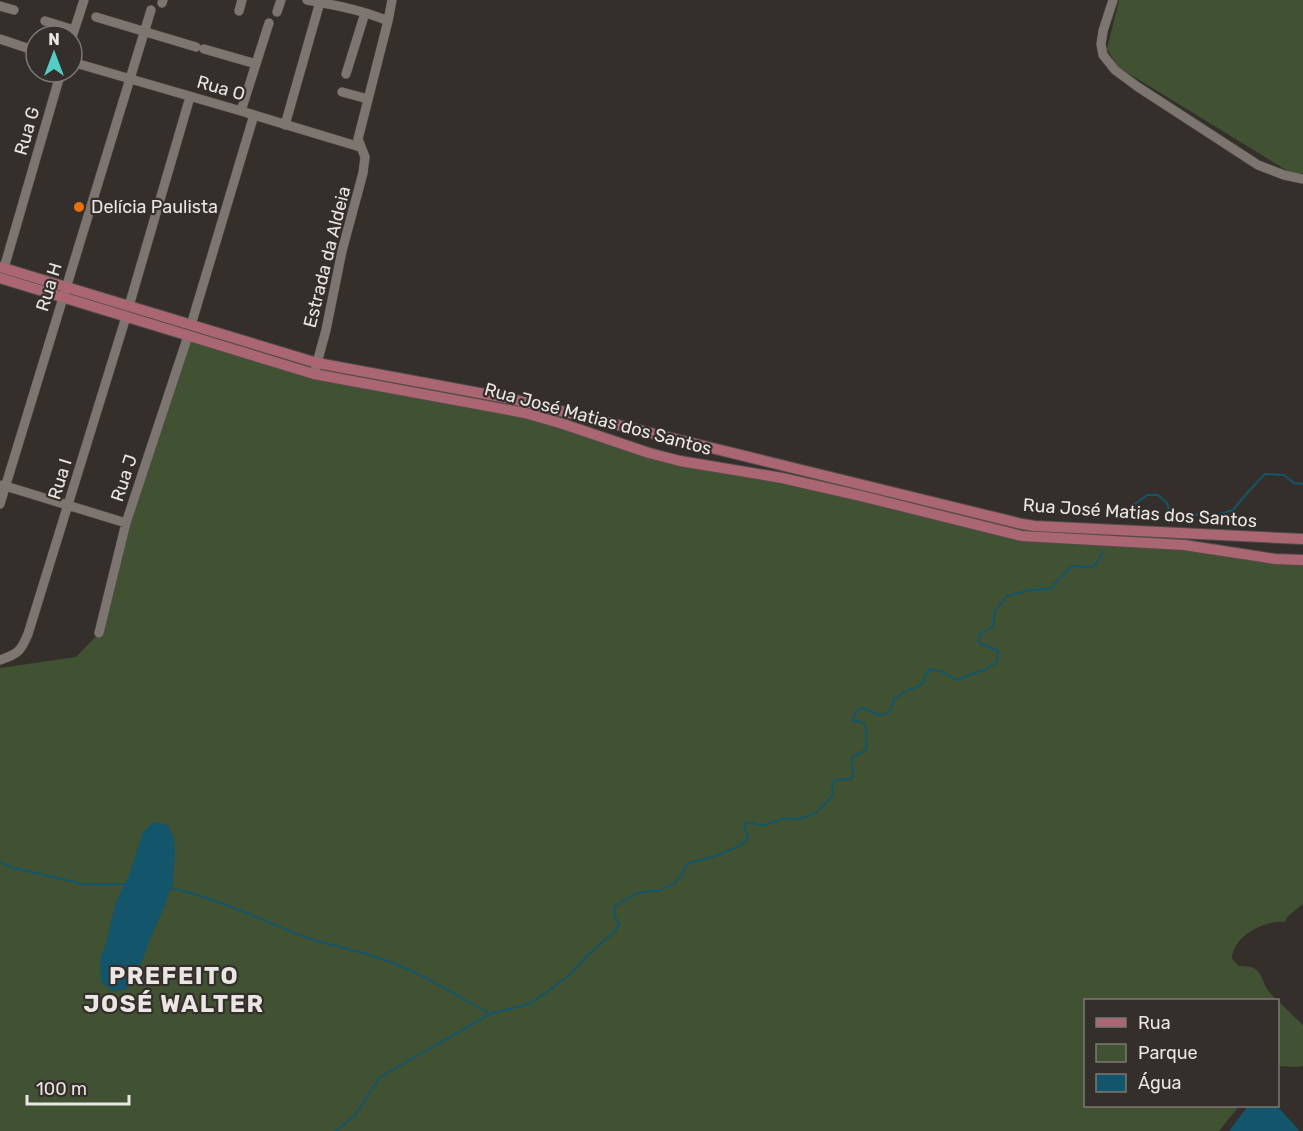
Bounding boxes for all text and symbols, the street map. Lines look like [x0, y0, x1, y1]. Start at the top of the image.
north arrow [24, 24, 84, 84]
text: N [48, 30, 60, 49]
street label: Rua O [194, 71, 248, 105]
street label: Rua G [10, 104, 44, 158]
street label: Estrada da Aldeia [299, 184, 355, 330]
place label: Delícia Paulista [91, 196, 218, 218]
marker: Delícia Paulista [72, 200, 86, 214]
street label: Rua H [31, 260, 67, 314]
street label: Rua José Matias dos Santos [482, 378, 714, 460]
street label: Rua J [106, 452, 142, 504]
street label: Rua I [43, 456, 77, 502]
street label: Rua José Matias dos Santos [1022, 494, 1258, 532]
district label: PREFEITO JOSÉ WALTER [83, 962, 265, 1018]
legend [1084, 999, 1279, 1107]
text: Rua [1138, 1012, 1171, 1034]
text: Parque [1138, 1042, 1198, 1064]
scale bar [27, 1068, 129, 1106]
text: Água [1138, 1072, 1181, 1094]
text: 100 m [36, 1078, 87, 1100]

